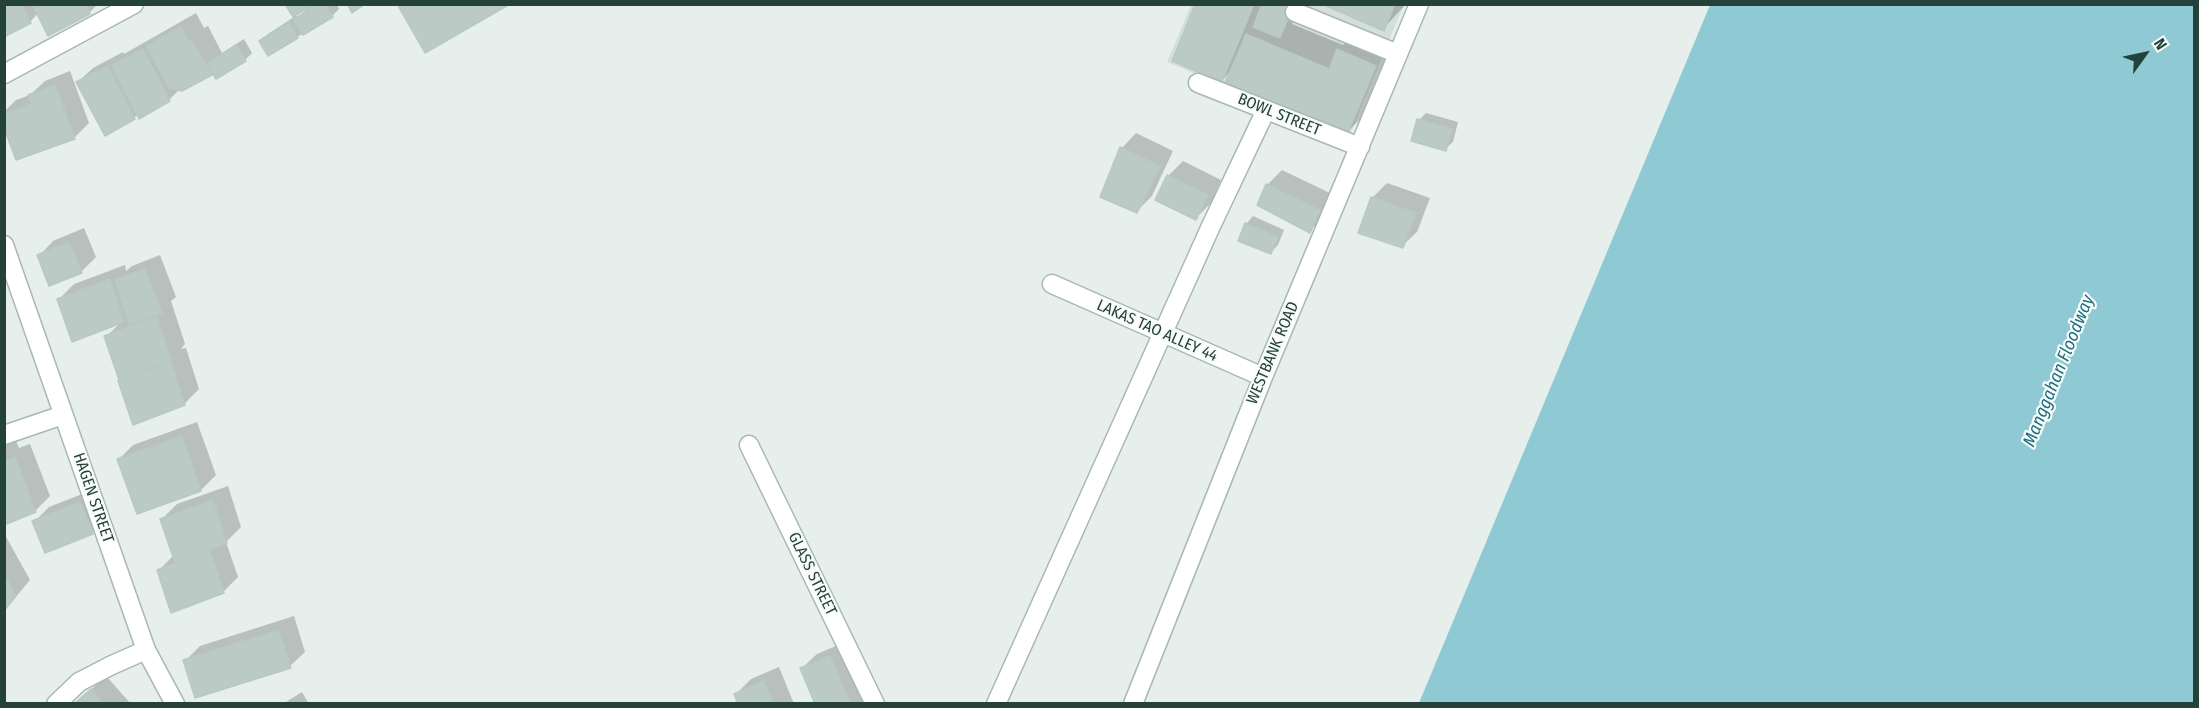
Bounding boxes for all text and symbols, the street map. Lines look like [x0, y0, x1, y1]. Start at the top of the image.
north arrow [2115, 24, 2175, 84]
text: N [2150, 35, 2171, 53]
street label: BOWL STREET [1235, 90, 1323, 140]
water label: Manggahan Floodway [2019, 292, 2099, 450]
street label: LAKAS TAO ALLEY 44 [1094, 296, 1220, 366]
street label: WESTBANK ROAD [1243, 299, 1303, 407]
street label: HAGEN STREET [69, 450, 117, 546]
street label: GLASS STREET [784, 529, 840, 619]

